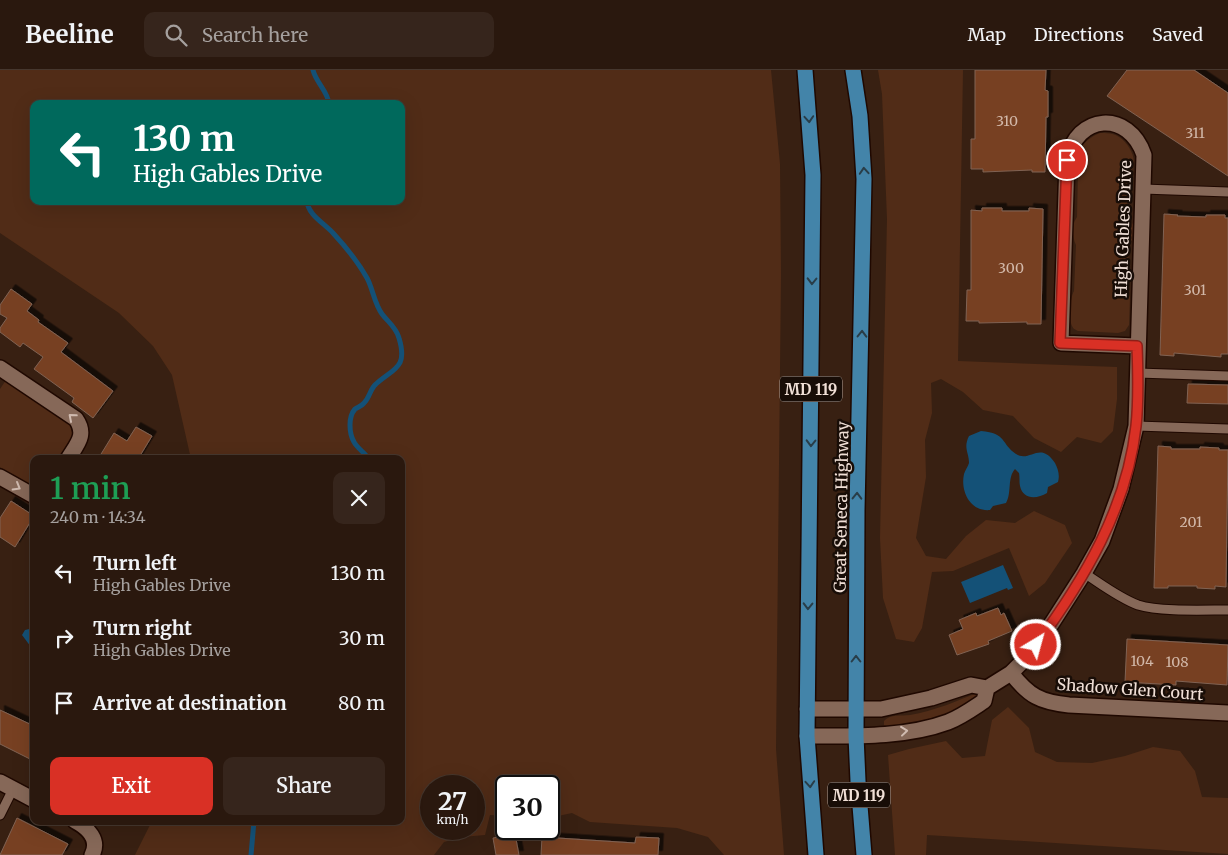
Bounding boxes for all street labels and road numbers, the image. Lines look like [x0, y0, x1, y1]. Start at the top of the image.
street label: High Gables Drive [1111, 160, 1135, 298]
road number: MD 119 [780, 376, 842, 402]
street label: Great Seneca Highway [830, 421, 853, 593]
street label: Shadow Glen Court [1056, 674, 1205, 704]
road number: MD 119 [828, 782, 890, 808]

